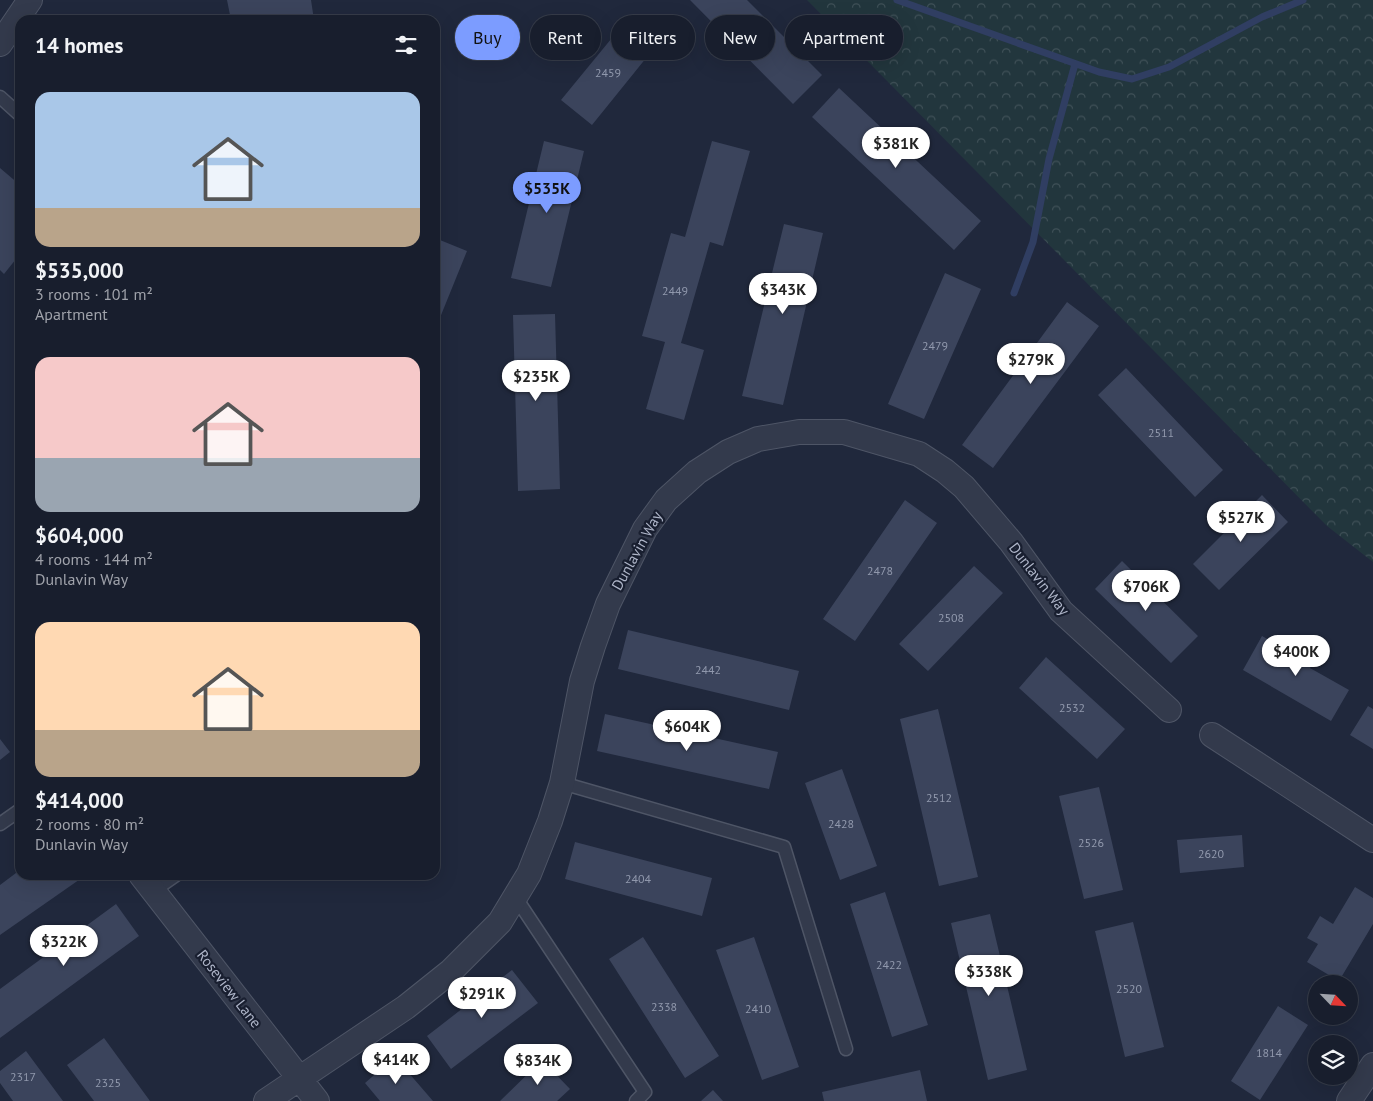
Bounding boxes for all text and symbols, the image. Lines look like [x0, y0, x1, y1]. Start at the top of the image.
chip: Buy [455, 15, 520, 60]
chip: Rent [530, 15, 601, 60]
chip: Filters [611, 15, 695, 60]
chip: New [705, 15, 775, 60]
chip: Apartment [785, 15, 903, 60]
icon: filters [392, 31, 420, 59]
text: 14 homes [35, 32, 123, 59]
house number: 2459 [595, 65, 621, 80]
icon: home [183, 124, 273, 214]
pin: $381K [861, 126, 931, 169]
text: $381K [873, 133, 919, 153]
pin: $535K [512, 172, 582, 214]
text: $535K [524, 178, 570, 198]
text: $535,000 [35, 257, 124, 284]
pin: $343K [748, 272, 818, 315]
text: $343K [760, 279, 806, 299]
house number: 2449 [662, 283, 688, 298]
text: 3 rooms · 101 m² [35, 284, 153, 304]
text: Apartment [35, 304, 108, 324]
house number: 2479 [922, 338, 948, 353]
pin: $279K [996, 342, 1066, 385]
text: $279K [1008, 349, 1054, 369]
pin: $235K [501, 360, 571, 402]
text: $235K [513, 366, 559, 386]
icon: home [183, 389, 273, 479]
house number: 2511 [1148, 425, 1174, 440]
pin: $527K [1206, 500, 1276, 543]
text: $527K [1218, 507, 1264, 527]
street label: Dunlavin Way [607, 508, 666, 594]
text: $604,000 [35, 522, 124, 549]
street label: Dunlavin Way [1005, 538, 1074, 619]
text: 4 rooms · 144 m² [35, 549, 153, 569]
house number: 2478 [867, 563, 893, 578]
text: Dunlavin Way [35, 569, 128, 589]
pin: $706K [1111, 570, 1181, 612]
text: $706K [1123, 576, 1169, 596]
house number: 2508 [938, 610, 964, 625]
pin: $400K [1261, 634, 1331, 677]
text: $400K [1273, 641, 1319, 661]
icon: home [183, 654, 273, 744]
house number: 2442 [695, 662, 721, 677]
house number: 2532 [1059, 700, 1085, 715]
pin: $604K [652, 710, 722, 752]
text: $604K [664, 716, 710, 736]
text: $414,000 [35, 787, 124, 814]
house number: 2512 [926, 790, 952, 805]
text: 2 rooms · 80 m² [35, 814, 144, 834]
house number: 2428 [828, 816, 854, 831]
text: Dunlavin Way [35, 834, 128, 854]
house number: 2526 [1078, 835, 1104, 850]
house number: 2620 [1198, 846, 1225, 861]
house number: 2404 [625, 871, 652, 886]
pin: $322K [29, 924, 99, 967]
text: $322K [41, 931, 87, 951]
street label: Roseview Lane [193, 946, 266, 1032]
pin: $338K [954, 954, 1024, 997]
house number: 2422 [876, 957, 902, 972]
text: $338K [966, 961, 1012, 981]
north arrow [1308, 975, 1358, 1025]
map controls [1308, 975, 1358, 1085]
pin: $291K [447, 976, 517, 1019]
house number: 2520 [1116, 981, 1143, 996]
text: $291K [459, 983, 505, 1003]
house number: 2338 [651, 999, 677, 1014]
house number: 2410 [745, 1001, 772, 1016]
button: layers [1308, 1035, 1358, 1085]
pin: $414K [361, 1042, 431, 1085]
pin: $834K [503, 1044, 573, 1086]
house number: 1814 [1256, 1045, 1283, 1060]
text: $414K [373, 1049, 419, 1069]
text: $834K [515, 1050, 561, 1070]
house number: 2317 [10, 1069, 36, 1084]
house number: 2325 [95, 1075, 121, 1090]

